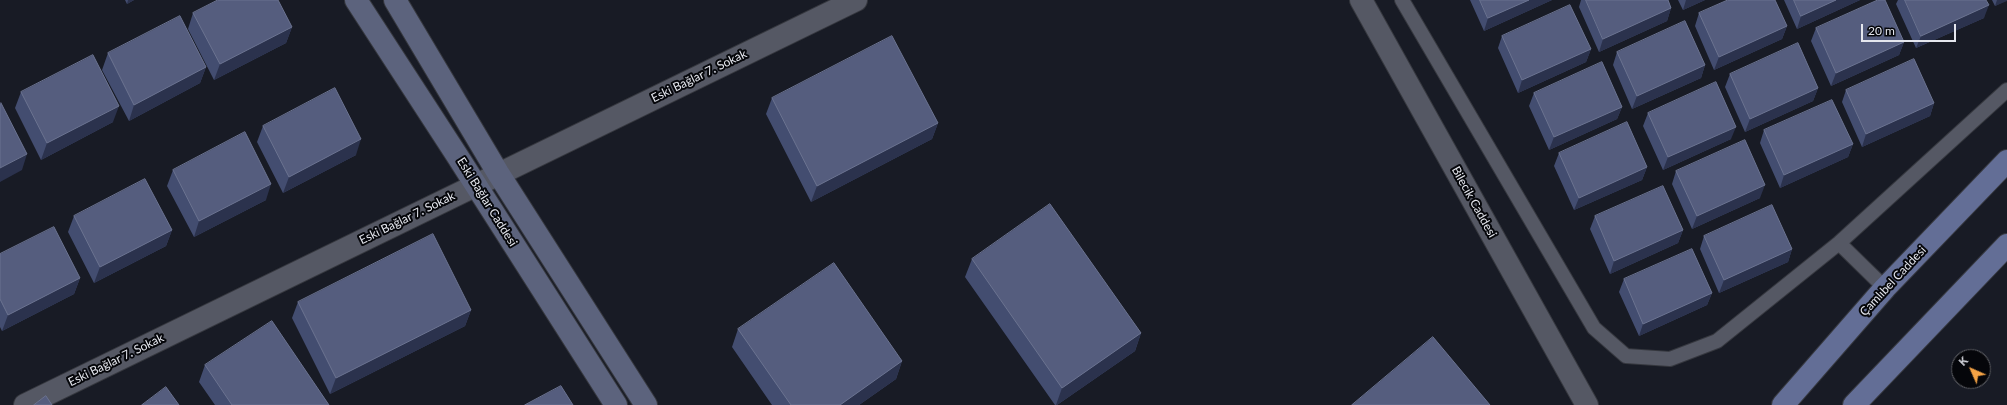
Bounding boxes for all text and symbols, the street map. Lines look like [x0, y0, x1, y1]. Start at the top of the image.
scale bar [1863, 16, 1958, 42]
text: 20 m [1868, 23, 1895, 38]
street label: Eski Bağlar 7. Sokak [649, 47, 749, 105]
street label: Eski Bağlar Caddesi [454, 155, 520, 249]
street label: Bilecik Caddesi [1448, 164, 1500, 240]
street label: Eski Bağlar 7. Sokak [357, 189, 457, 247]
street label: Çamlıbel Caddesi [1857, 243, 1929, 319]
street label: Eski Bağlar 7. Sokak [66, 331, 166, 389]
north arrow [1951, 349, 1991, 389]
text: K [1956, 354, 1970, 368]

